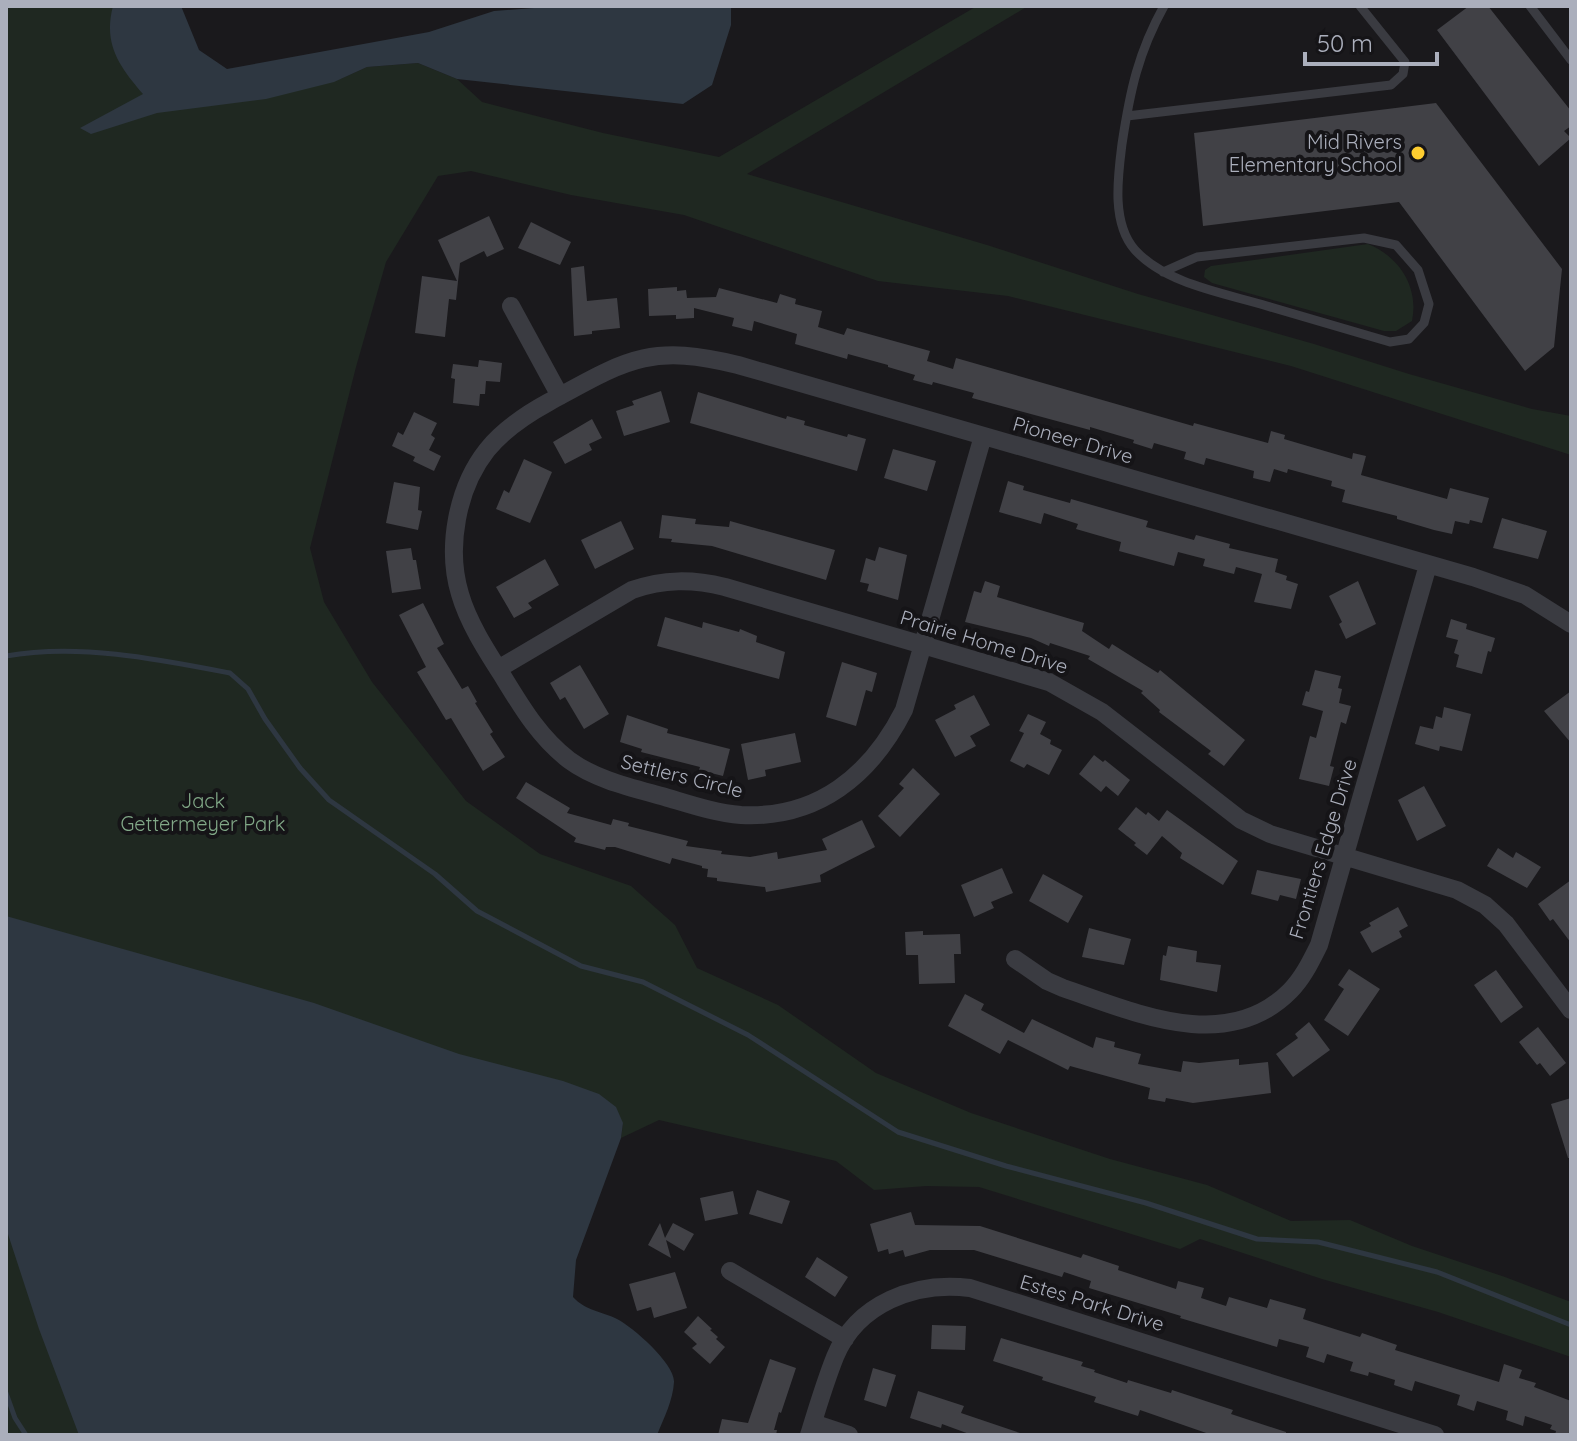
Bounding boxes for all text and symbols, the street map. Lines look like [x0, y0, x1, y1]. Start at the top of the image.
scale bar [1305, 16, 1437, 66]
text: 50 m [1317, 28, 1373, 58]
place label: Mid Rivers Elementary School [1229, 129, 1402, 177]
marker: Mid Rivers Elementary School [1409, 144, 1427, 162]
street label: Pioneer Drive [1010, 410, 1136, 469]
street label: Prairie Home Drive [897, 604, 1071, 679]
street label: Settlers Circle [618, 748, 746, 803]
street label: Frontiers Edge Drive [1283, 756, 1362, 942]
park label: Jack Gettermeyer Park [120, 788, 286, 836]
street label: Estes Park Drive [1017, 1269, 1167, 1336]

